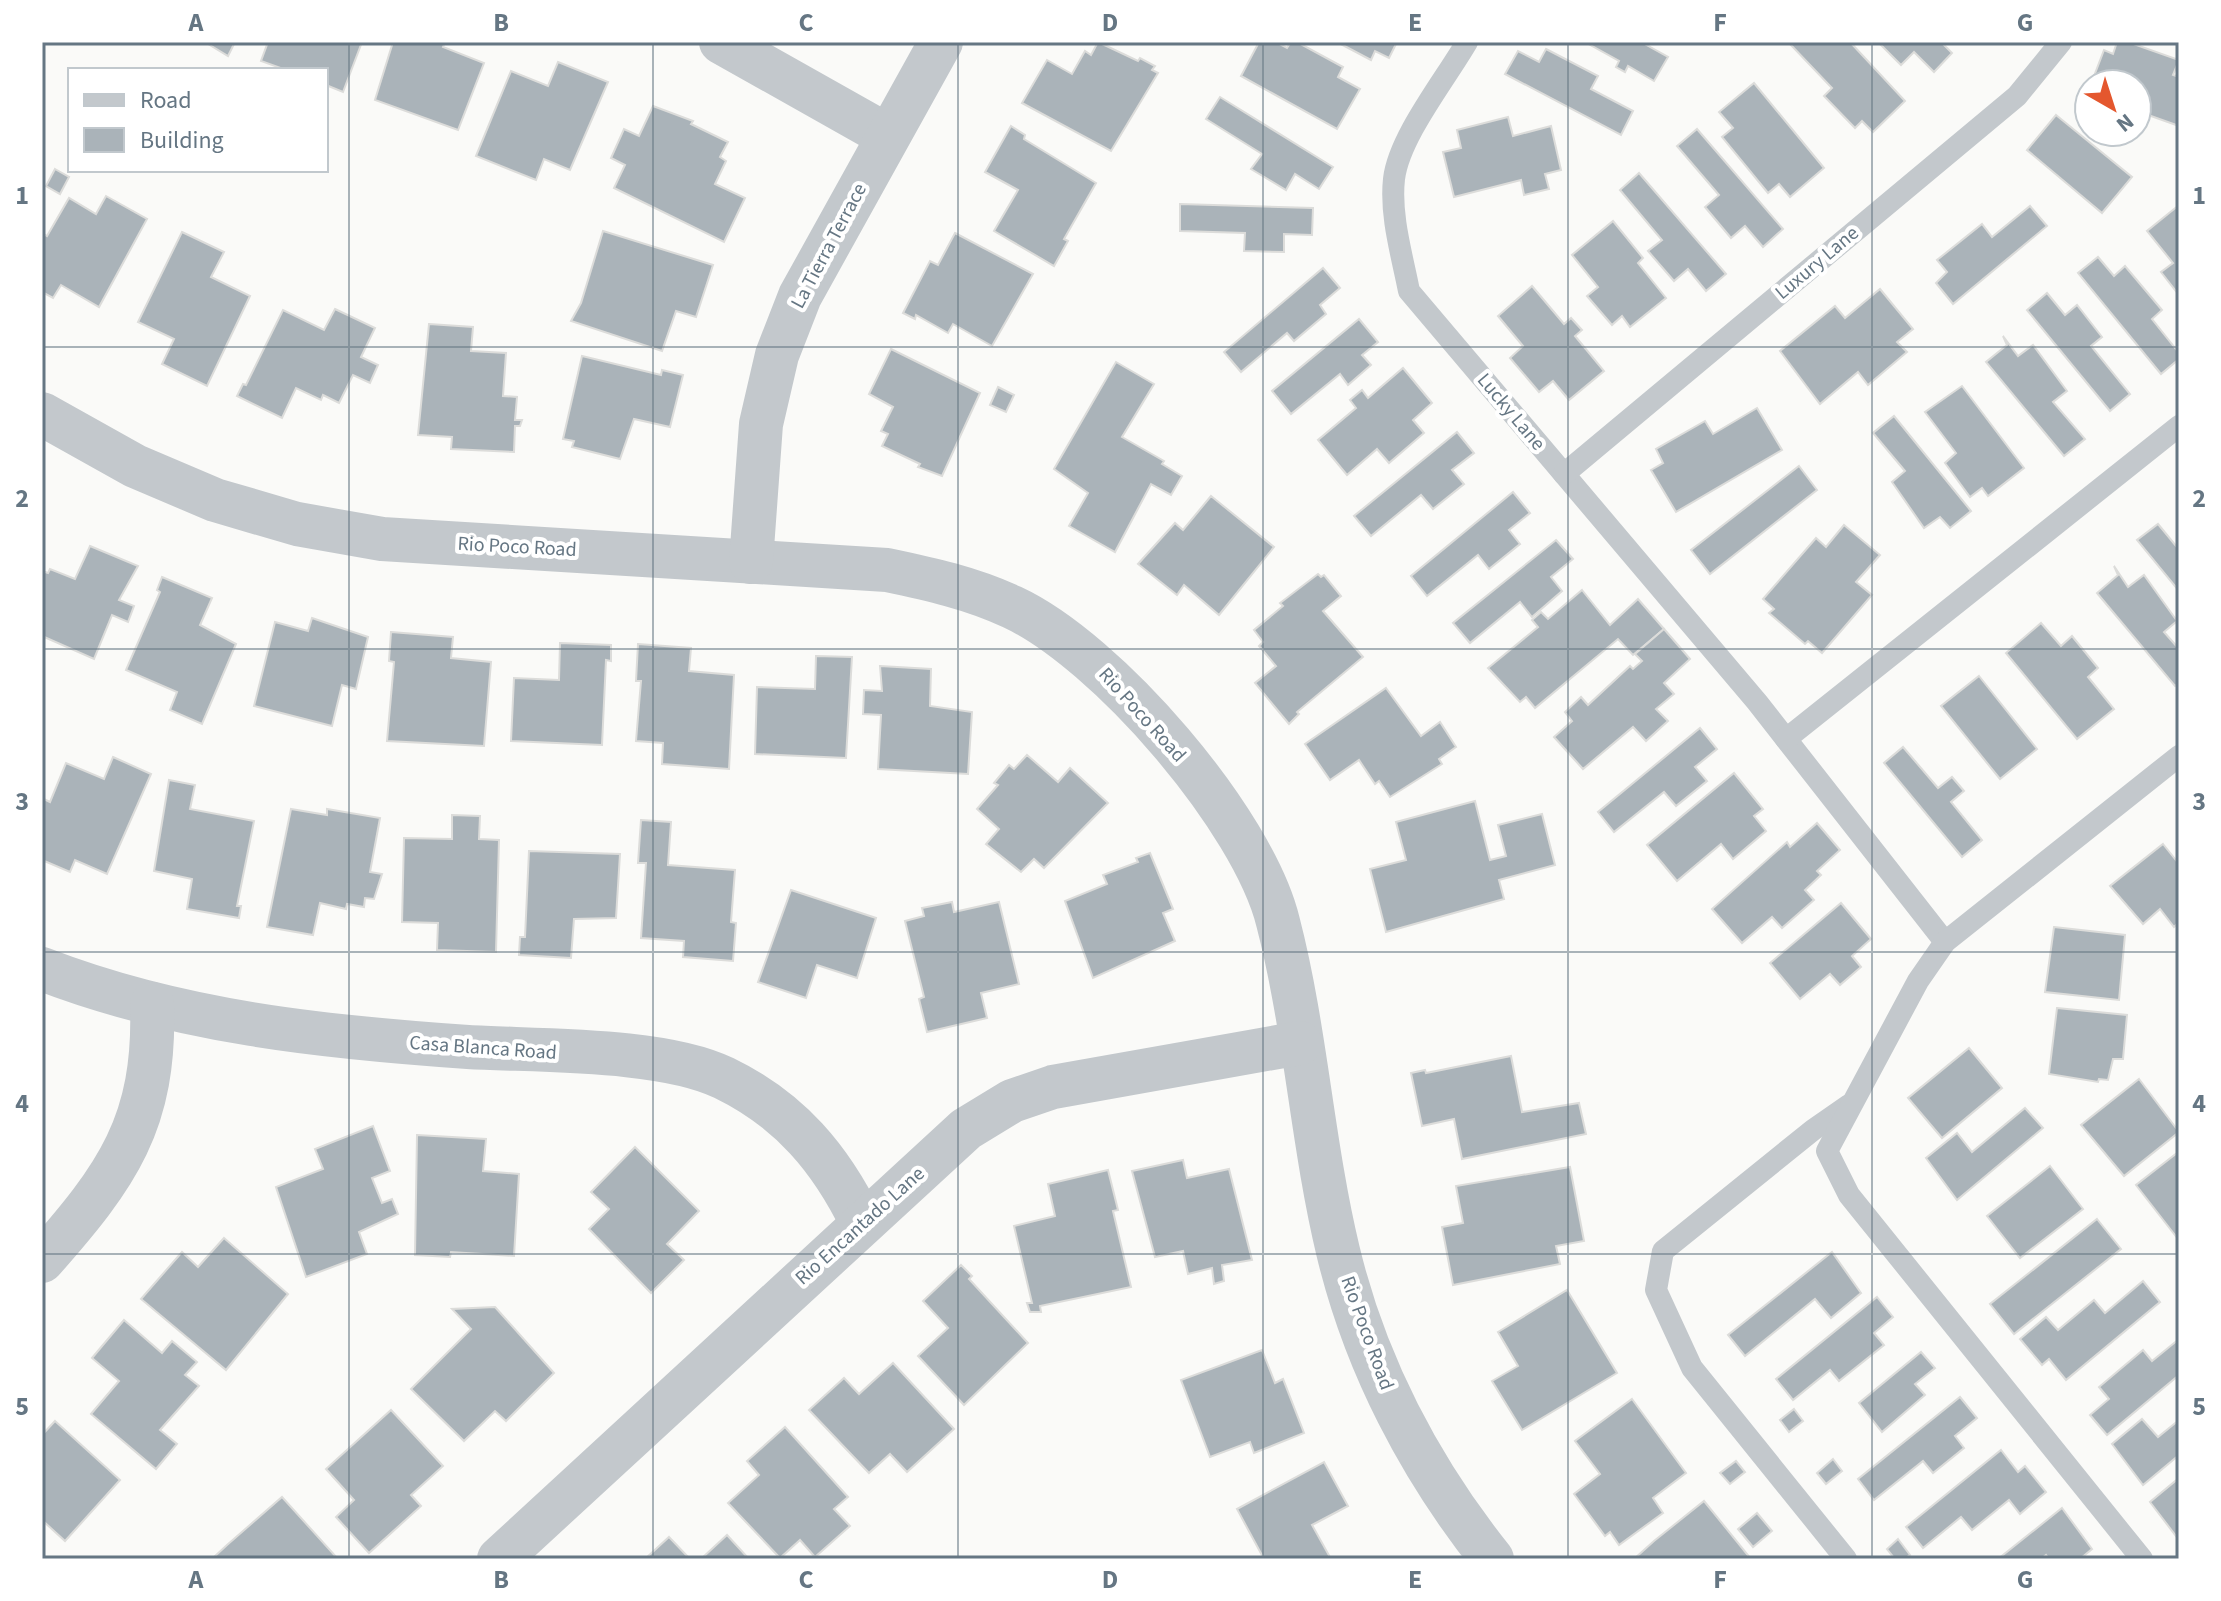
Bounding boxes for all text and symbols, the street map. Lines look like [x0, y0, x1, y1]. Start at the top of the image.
text: A [188, 4, 205, 41]
text: B [493, 4, 509, 41]
text: C [798, 4, 814, 41]
text: D [1102, 4, 1118, 41]
text: E [1408, 4, 1422, 41]
text: F [1713, 4, 1727, 41]
text: G [2017, 4, 2033, 41]
legend [68, 68, 328, 172]
north arrow [2073, 68, 2153, 148]
text: Road [140, 83, 192, 118]
text: N [2109, 106, 2141, 140]
text: Building [140, 123, 224, 158]
text: 1 [15, 177, 29, 214]
text: 1 [2192, 177, 2206, 214]
street label: La Tierra Terrace [784, 178, 874, 314]
street label: Luxury Lane [1769, 220, 1865, 306]
street label: Lucky Lane [1470, 367, 1552, 457]
text: 2 [15, 480, 29, 517]
text: 2 [2192, 480, 2206, 517]
street label: Rio Poco Road [457, 530, 577, 564]
street label: Rio Poco Road [1092, 661, 1192, 769]
text: 3 [15, 783, 29, 820]
text: 3 [2192, 783, 2206, 820]
street label: Casa Blanca Road [408, 1029, 558, 1067]
text: 4 [15, 1085, 29, 1122]
text: 4 [2192, 1085, 2206, 1122]
street label: Rio Encantado Lane [789, 1160, 931, 1292]
street label: Rio Poco Road [1333, 1272, 1401, 1394]
text: 5 [15, 1388, 29, 1425]
text: 5 [2192, 1388, 2206, 1425]
text: A [188, 1561, 205, 1598]
text: B [493, 1561, 509, 1598]
text: C [798, 1561, 814, 1598]
text: D [1102, 1561, 1118, 1598]
text: E [1408, 1561, 1422, 1598]
text: F [1713, 1561, 1727, 1598]
text: G [2017, 1561, 2033, 1598]

